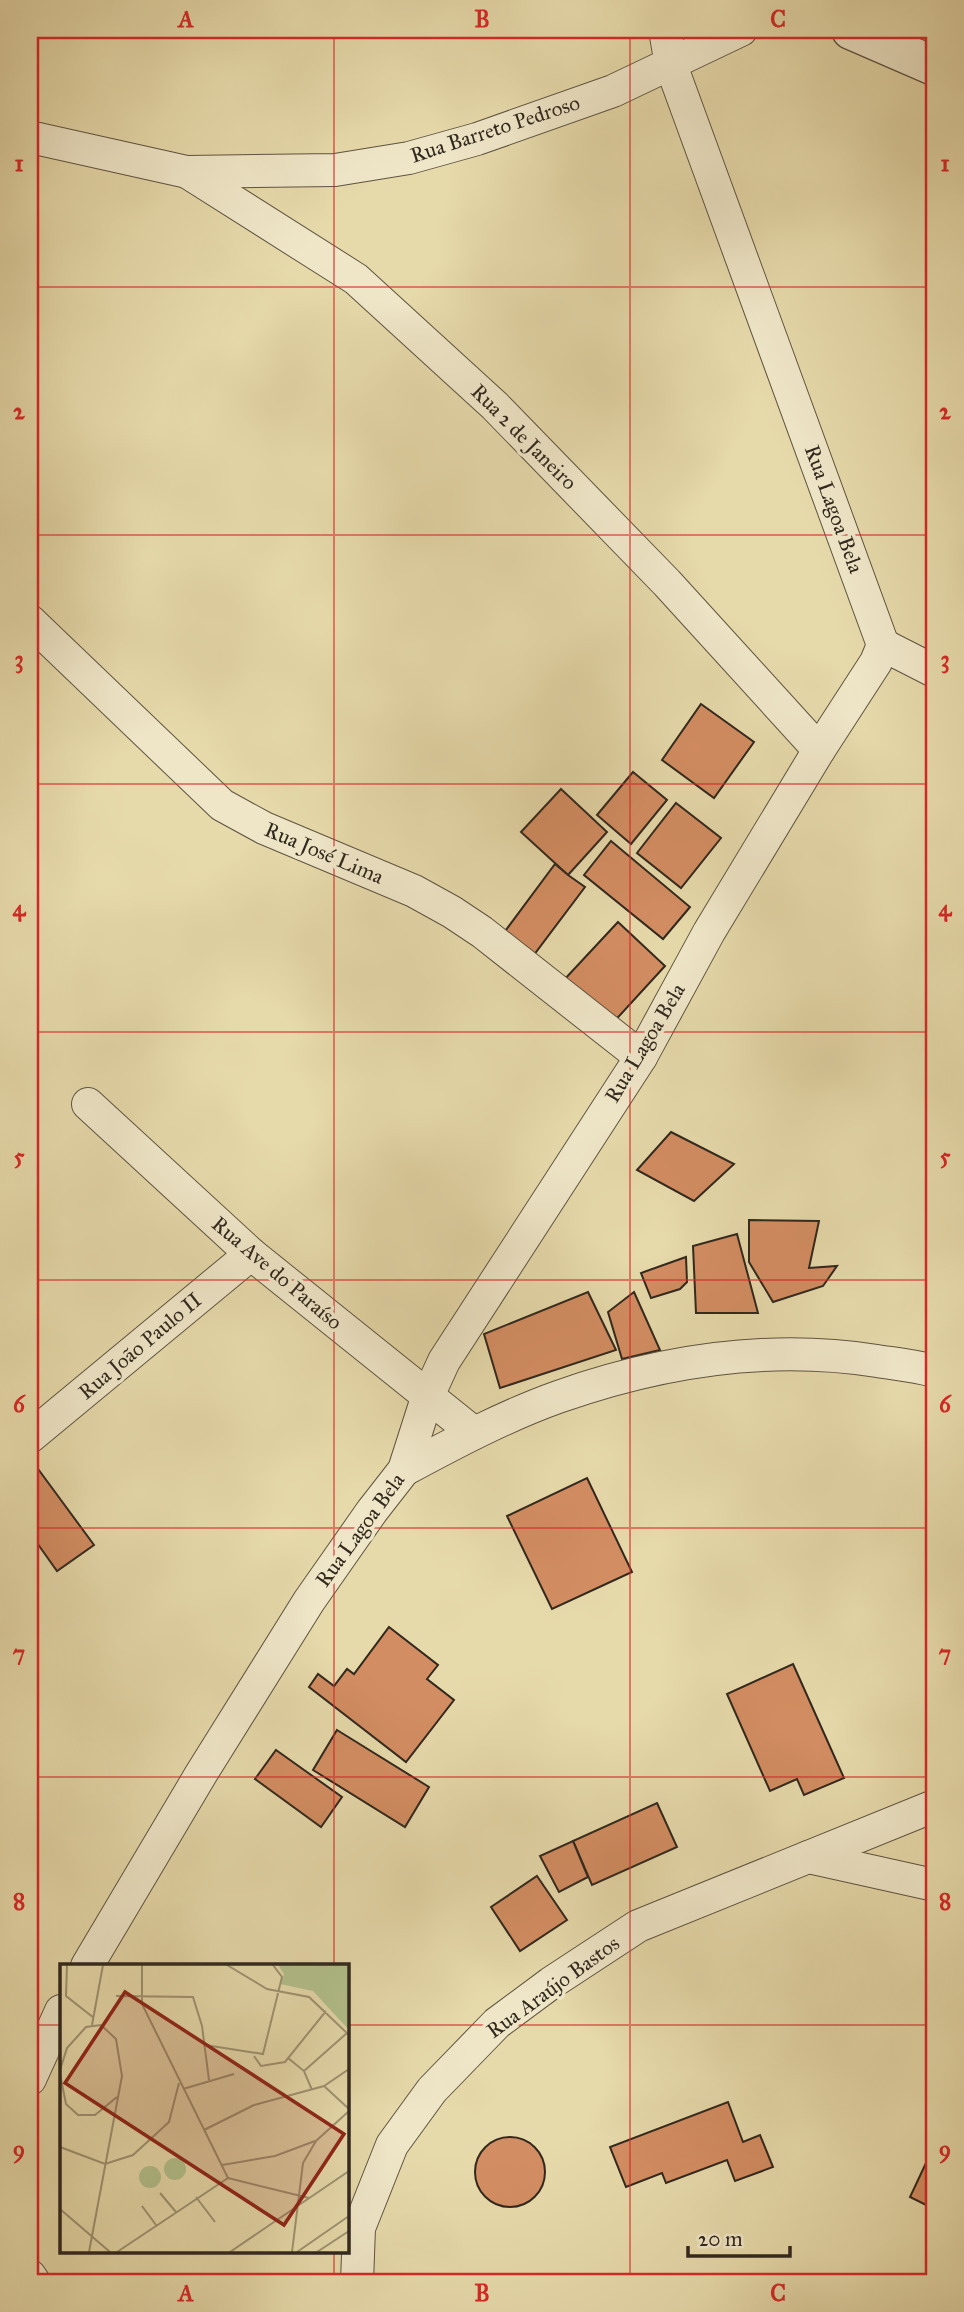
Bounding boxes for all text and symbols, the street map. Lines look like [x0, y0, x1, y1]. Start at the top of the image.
text: A [176, 5, 194, 33]
text: B [474, 5, 490, 33]
text: C [770, 5, 786, 33]
street label: Rua Barreto Pedroso [407, 89, 583, 169]
text: 1 [14, 149, 24, 177]
text: 1 [940, 149, 950, 177]
street label: Rua 2 de Janeiro [466, 379, 583, 496]
text: 2 [13, 397, 25, 425]
text: 2 [939, 397, 951, 425]
street label: Rua Lagoa Bela [799, 441, 869, 577]
text: 3 [14, 645, 24, 674]
text: 3 [940, 645, 950, 674]
street label: Rua José Lima [261, 816, 388, 890]
text: 4 [13, 894, 27, 922]
text: 4 [939, 894, 953, 922]
street label: Rua Lagoa Bela [599, 978, 691, 1107]
text: 5 [14, 1142, 25, 1170]
text: 5 [940, 1142, 951, 1170]
street label: Rua Ave do Paraíso [206, 1211, 348, 1335]
street label: Rua João Paulo II [73, 1287, 207, 1405]
text: 6 [13, 1390, 26, 1418]
text: 6 [939, 1390, 952, 1418]
street label: Rua Lagoa Bela [310, 1468, 410, 1592]
text: 7 [13, 1639, 25, 1667]
text: 7 [939, 1639, 951, 1667]
text: 8 [13, 1887, 25, 1915]
text: 8 [939, 1887, 951, 1915]
street label: Rua Araújo Bastos [481, 1930, 625, 2044]
inset map [60, 1964, 348, 2252]
text: 9 [13, 2135, 25, 2164]
text: 9 [939, 2135, 951, 2164]
scale bar [688, 2214, 789, 2258]
text: 20 m [698, 2226, 743, 2252]
text: A [176, 2279, 194, 2307]
text: B [474, 2279, 490, 2307]
text: C [770, 2279, 786, 2307]

